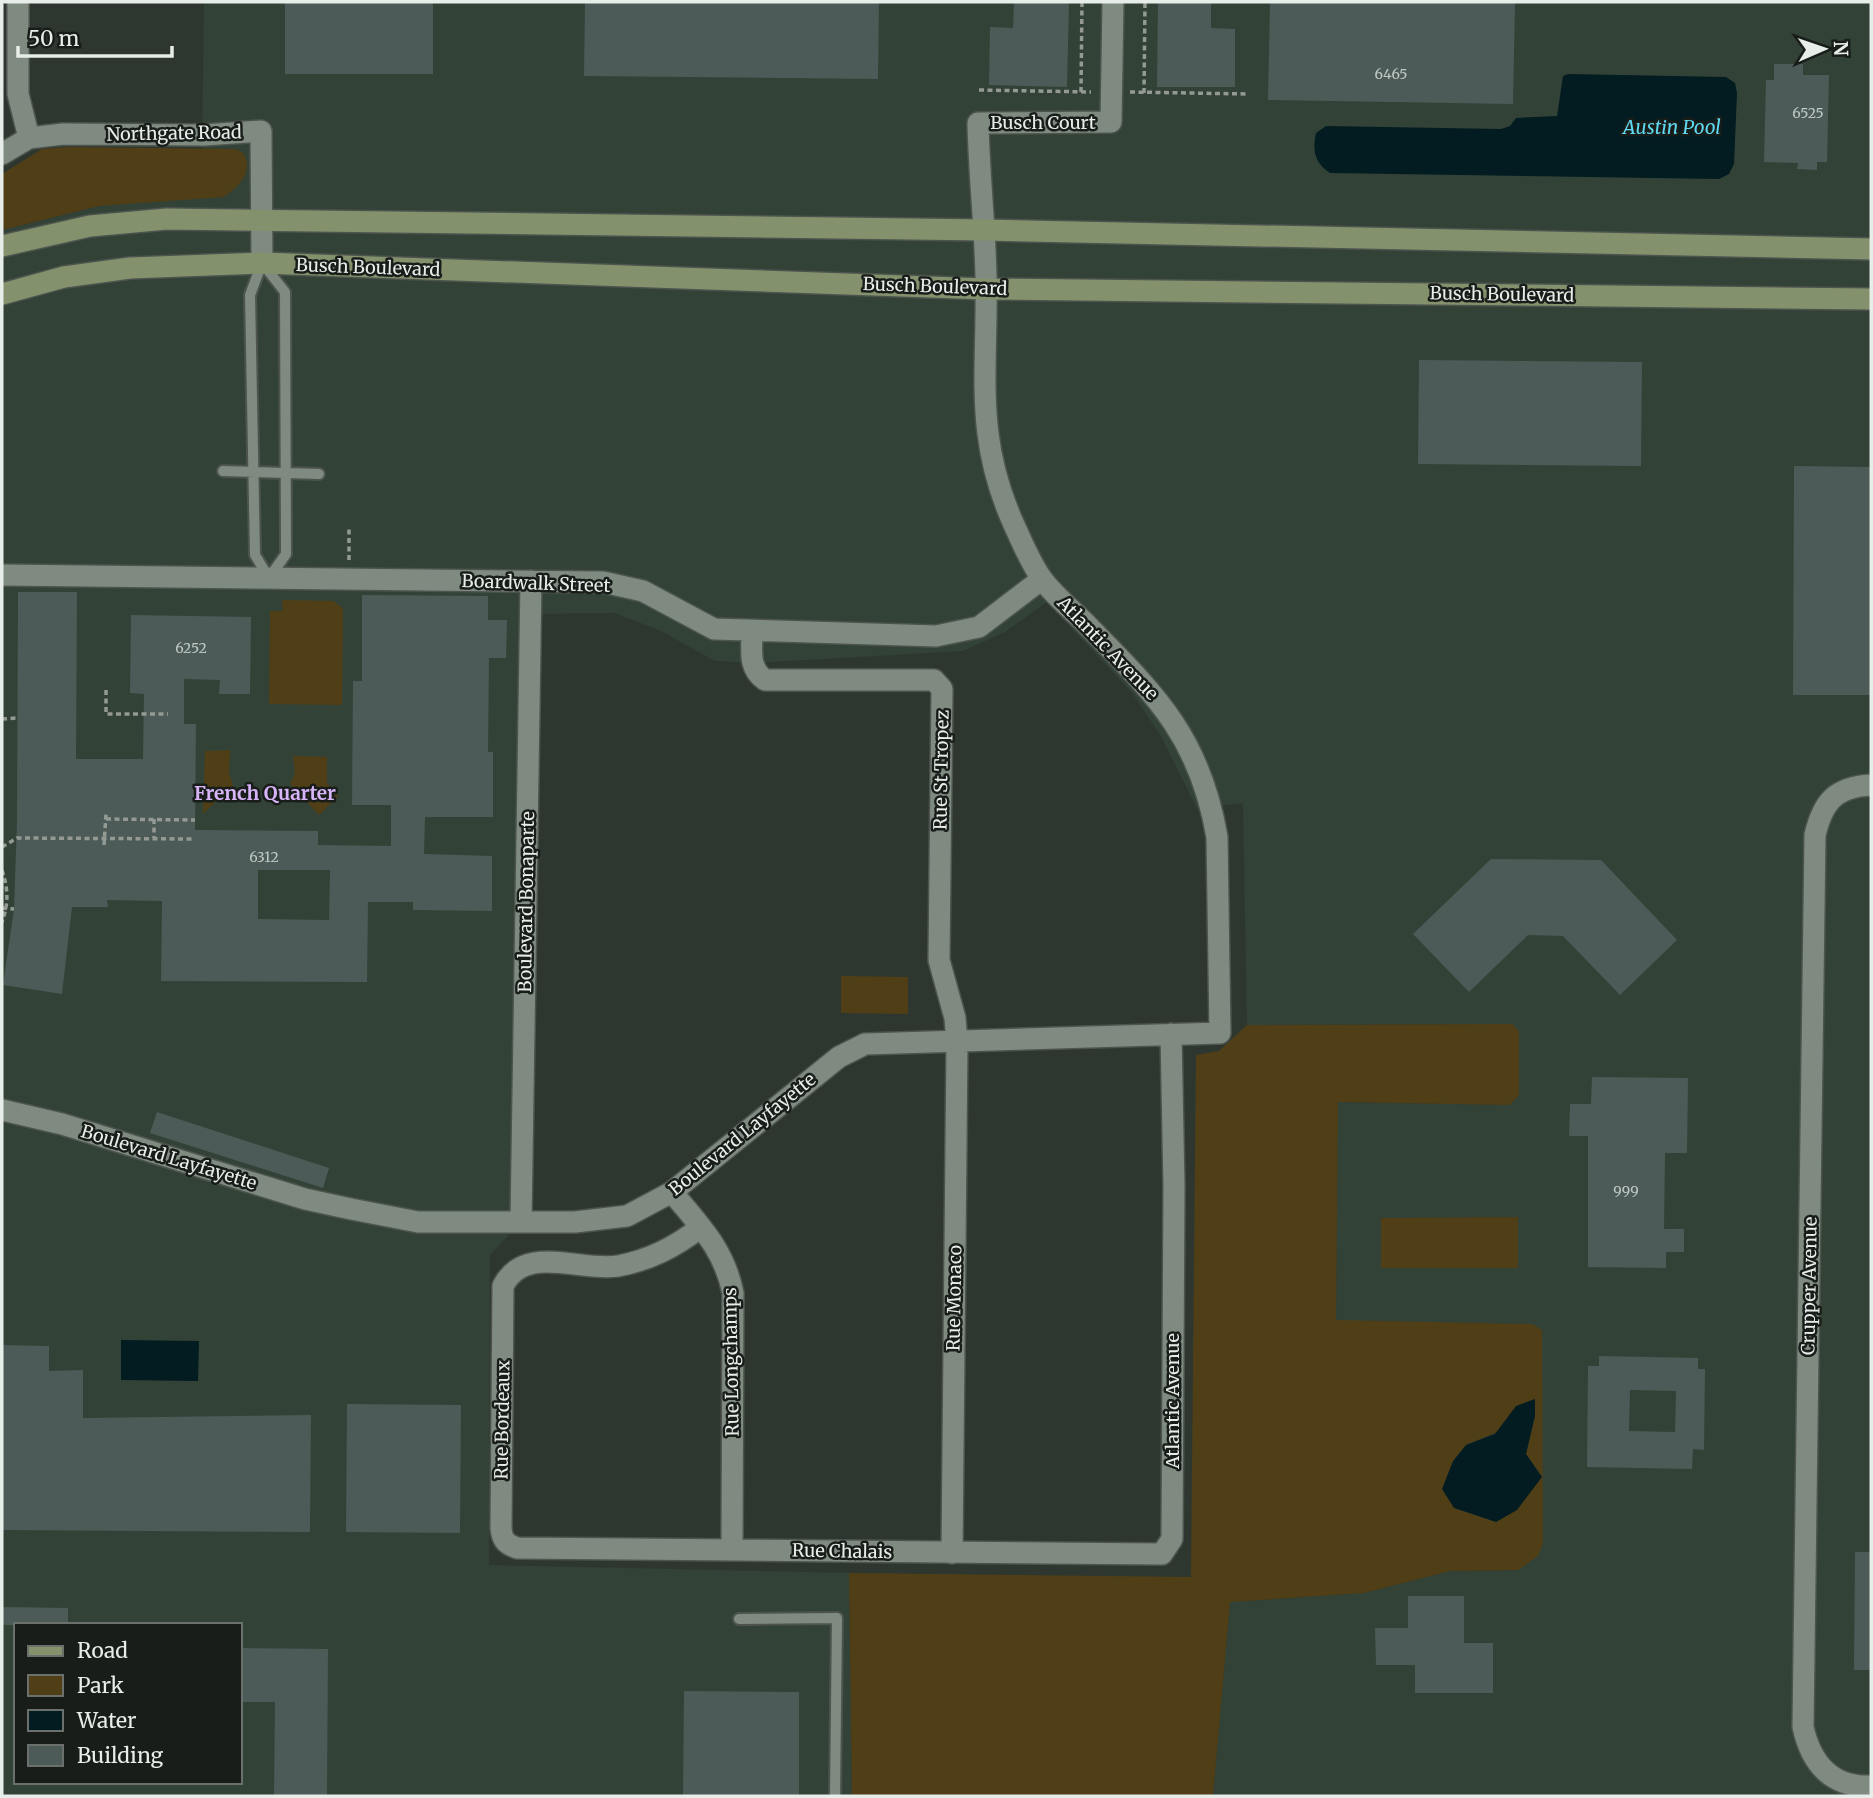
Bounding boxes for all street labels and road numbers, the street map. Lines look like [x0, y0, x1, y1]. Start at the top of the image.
street label: Busch Court [990, 111, 1096, 134]
street label: Northgate Road [106, 120, 242, 146]
street label: Busch Boulevard [295, 253, 441, 281]
street label: Busch Boulevard [862, 272, 1008, 300]
street label: Busch Boulevard [1429, 281, 1575, 307]
street label: Boardwalk Street [461, 569, 611, 597]
street label: Atlantic Avenue [1052, 590, 1163, 705]
street label: Rue St Tropez [928, 709, 954, 830]
street label: Boulevard Bonaparte [513, 811, 539, 993]
street label: Boulevard Layfayette [664, 1068, 820, 1200]
street label: Boulevard Layfayette [78, 1119, 260, 1195]
street label: Crupper Avenue [1796, 1217, 1822, 1355]
street label: Rue Monaco [942, 1245, 966, 1351]
street label: Rue Longchamps [718, 1287, 744, 1437]
street label: Atlantic Avenue [1161, 1333, 1184, 1470]
street label: Rue Bordeaux [489, 1360, 515, 1480]
street label: Rue Chalais [792, 1539, 893, 1563]

